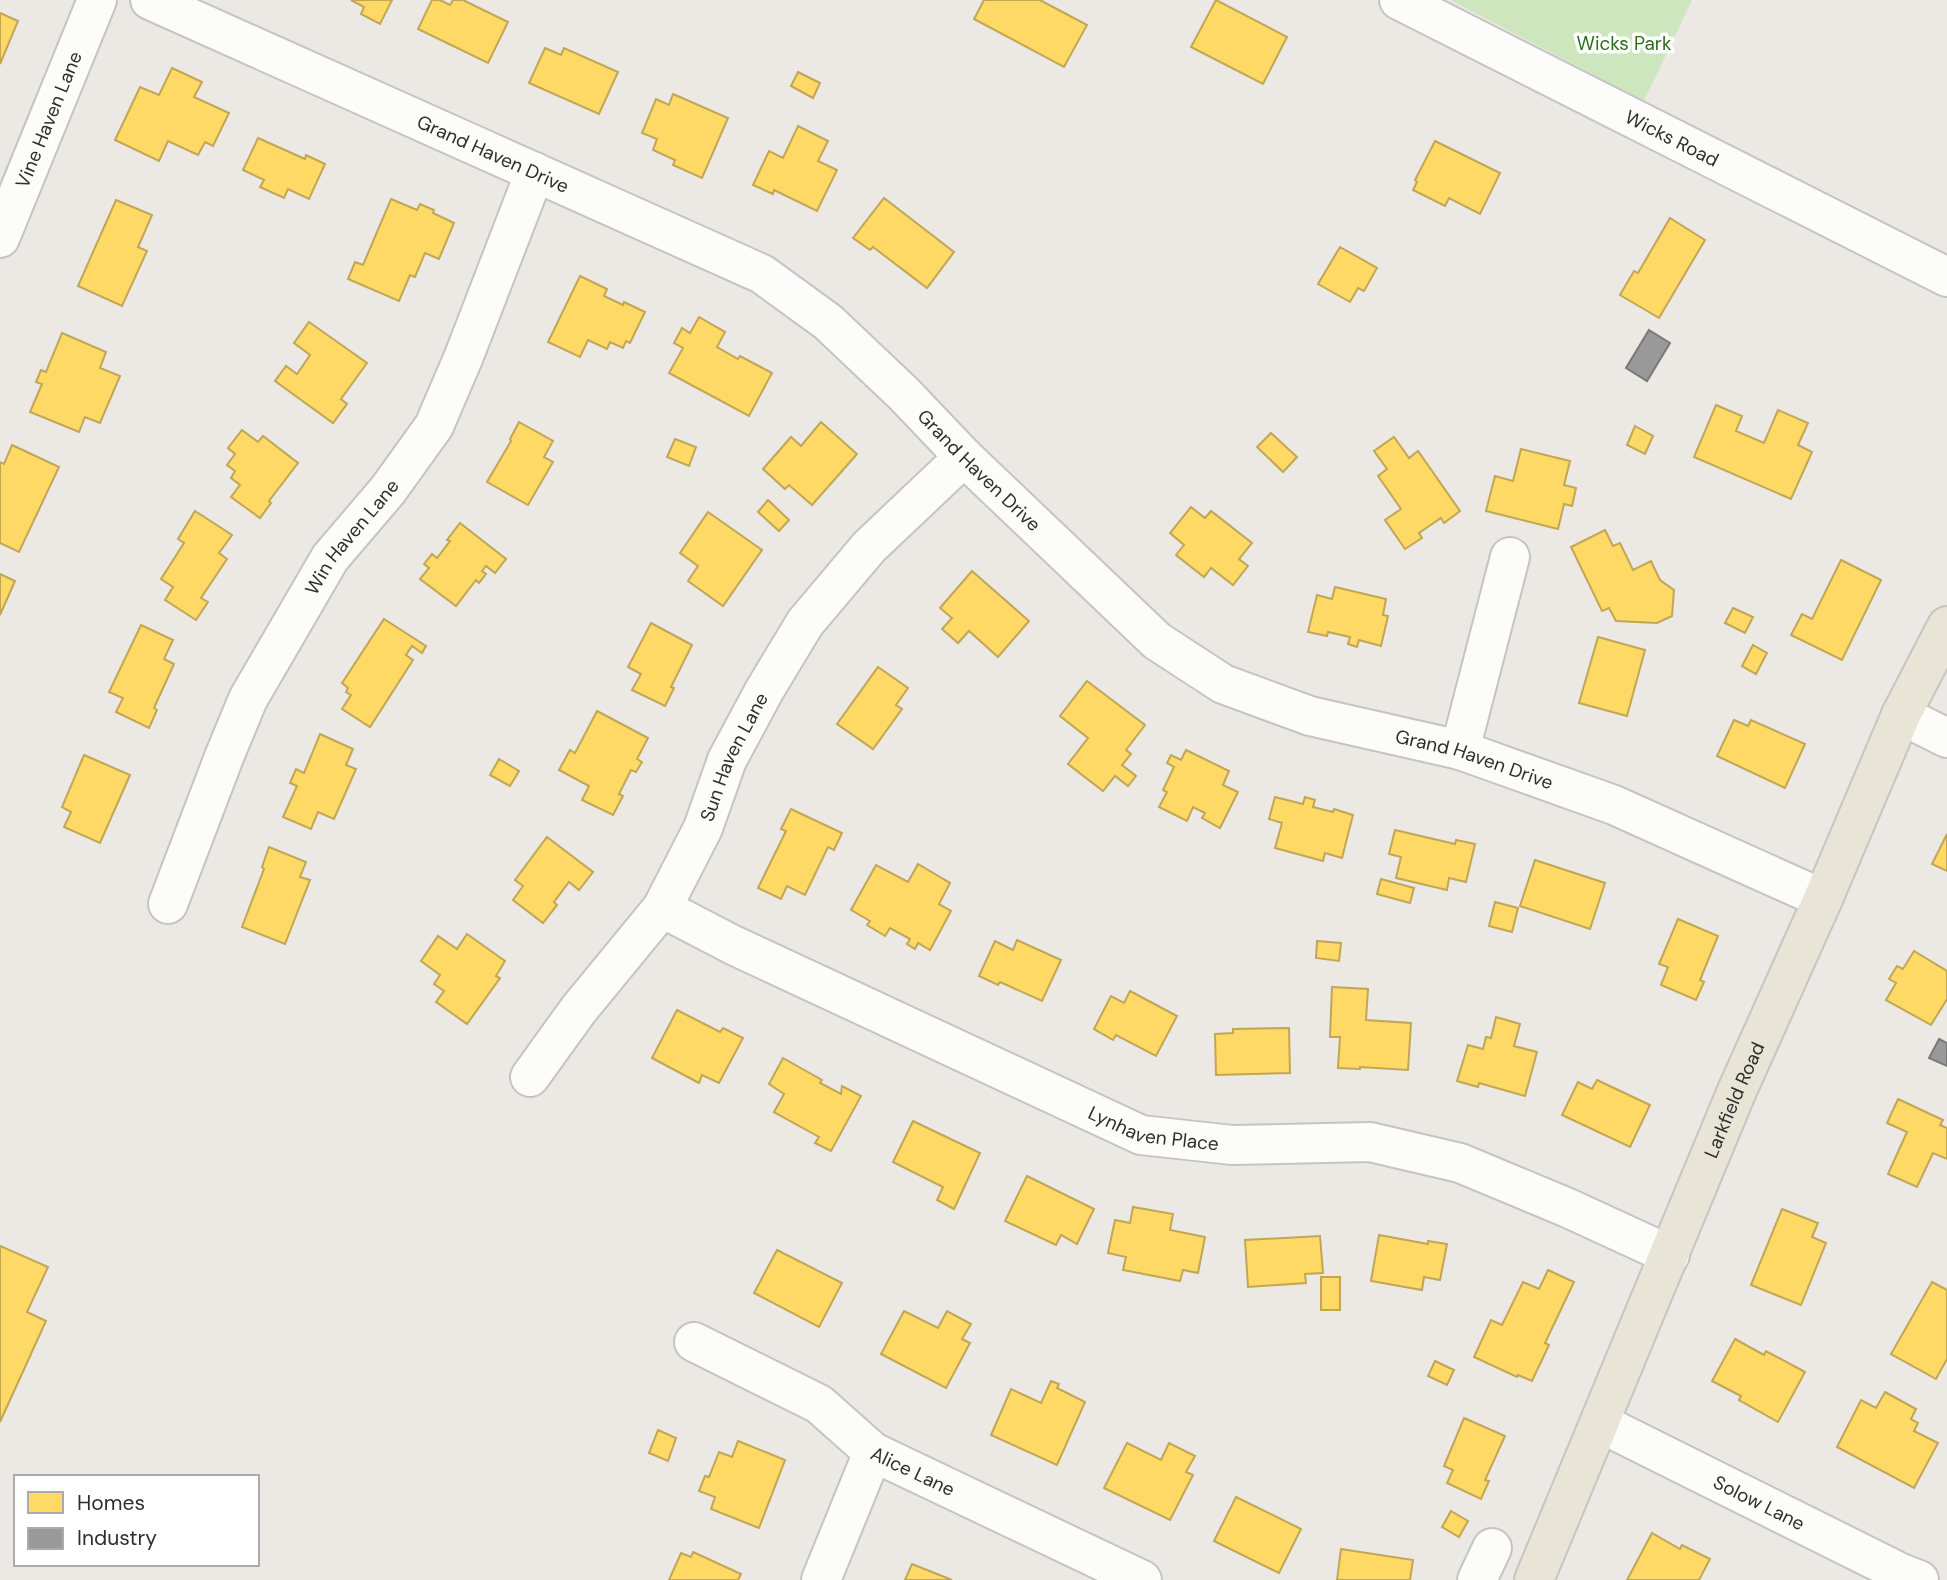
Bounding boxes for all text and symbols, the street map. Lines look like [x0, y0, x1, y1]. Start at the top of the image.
park label: Wicks Park [1577, 31, 1672, 56]
street label: Vine Haven Lane [10, 48, 88, 192]
street label: Wicks Road [1621, 104, 1723, 173]
street label: Grand Haven Drive [413, 109, 573, 199]
street label: Grand Haven Drive [912, 404, 1046, 537]
street label: Win Haven Lane [299, 474, 405, 599]
street label: Sun Haven Lane [694, 688, 774, 825]
street label: Grand Haven Drive [1393, 724, 1557, 795]
street label: Larkfield Road [1698, 1038, 1770, 1162]
street label: Lynhaven Place [1084, 1100, 1220, 1156]
street label: Alice Lane [867, 1441, 959, 1502]
street label: Solow Lane [1709, 1470, 1809, 1536]
legend [14, 1475, 259, 1566]
text: Homes [77, 1489, 145, 1517]
text: Industry [77, 1524, 157, 1552]

